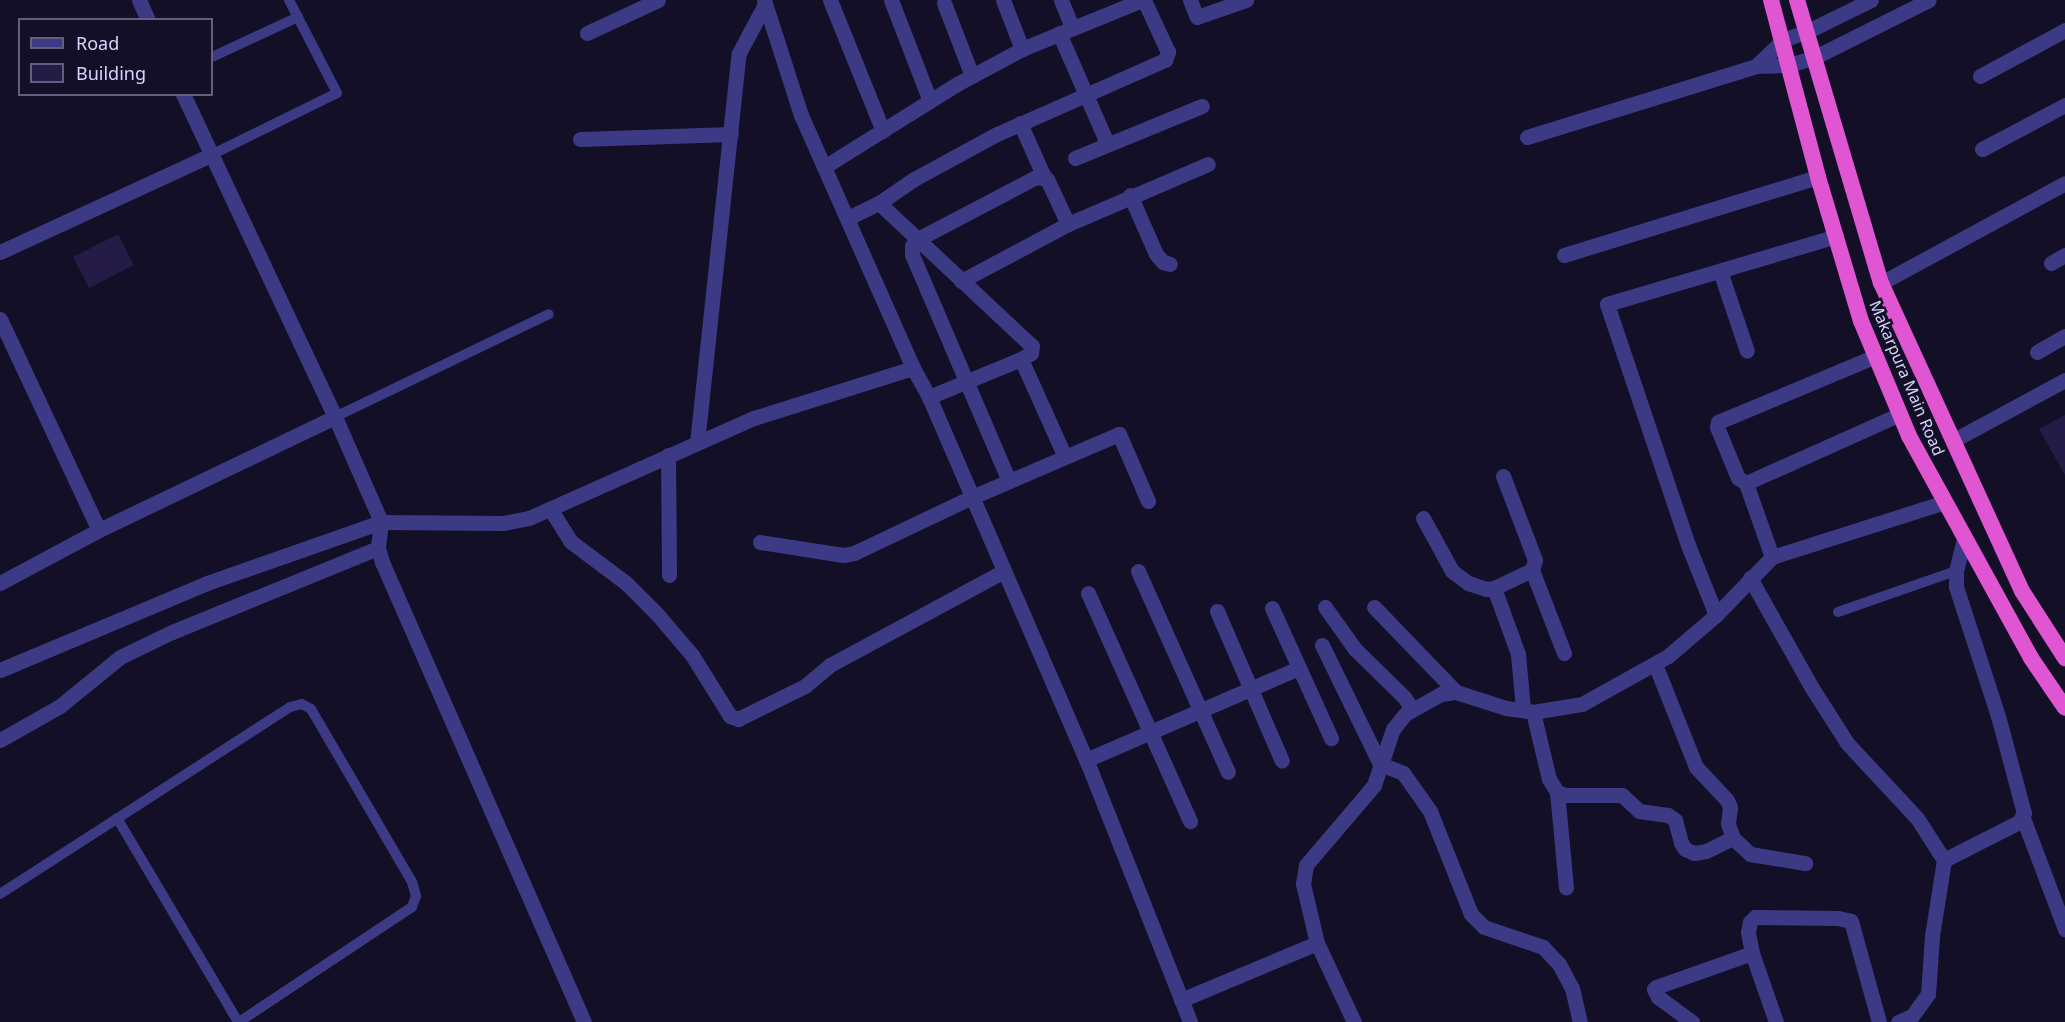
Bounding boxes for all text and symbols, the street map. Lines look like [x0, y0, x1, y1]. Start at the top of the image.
legend [18, 18, 213, 96]
text: Road [76, 31, 119, 55]
text: Building [76, 61, 146, 85]
street label: Makarpura Main Road [1866, 297, 1948, 459]

